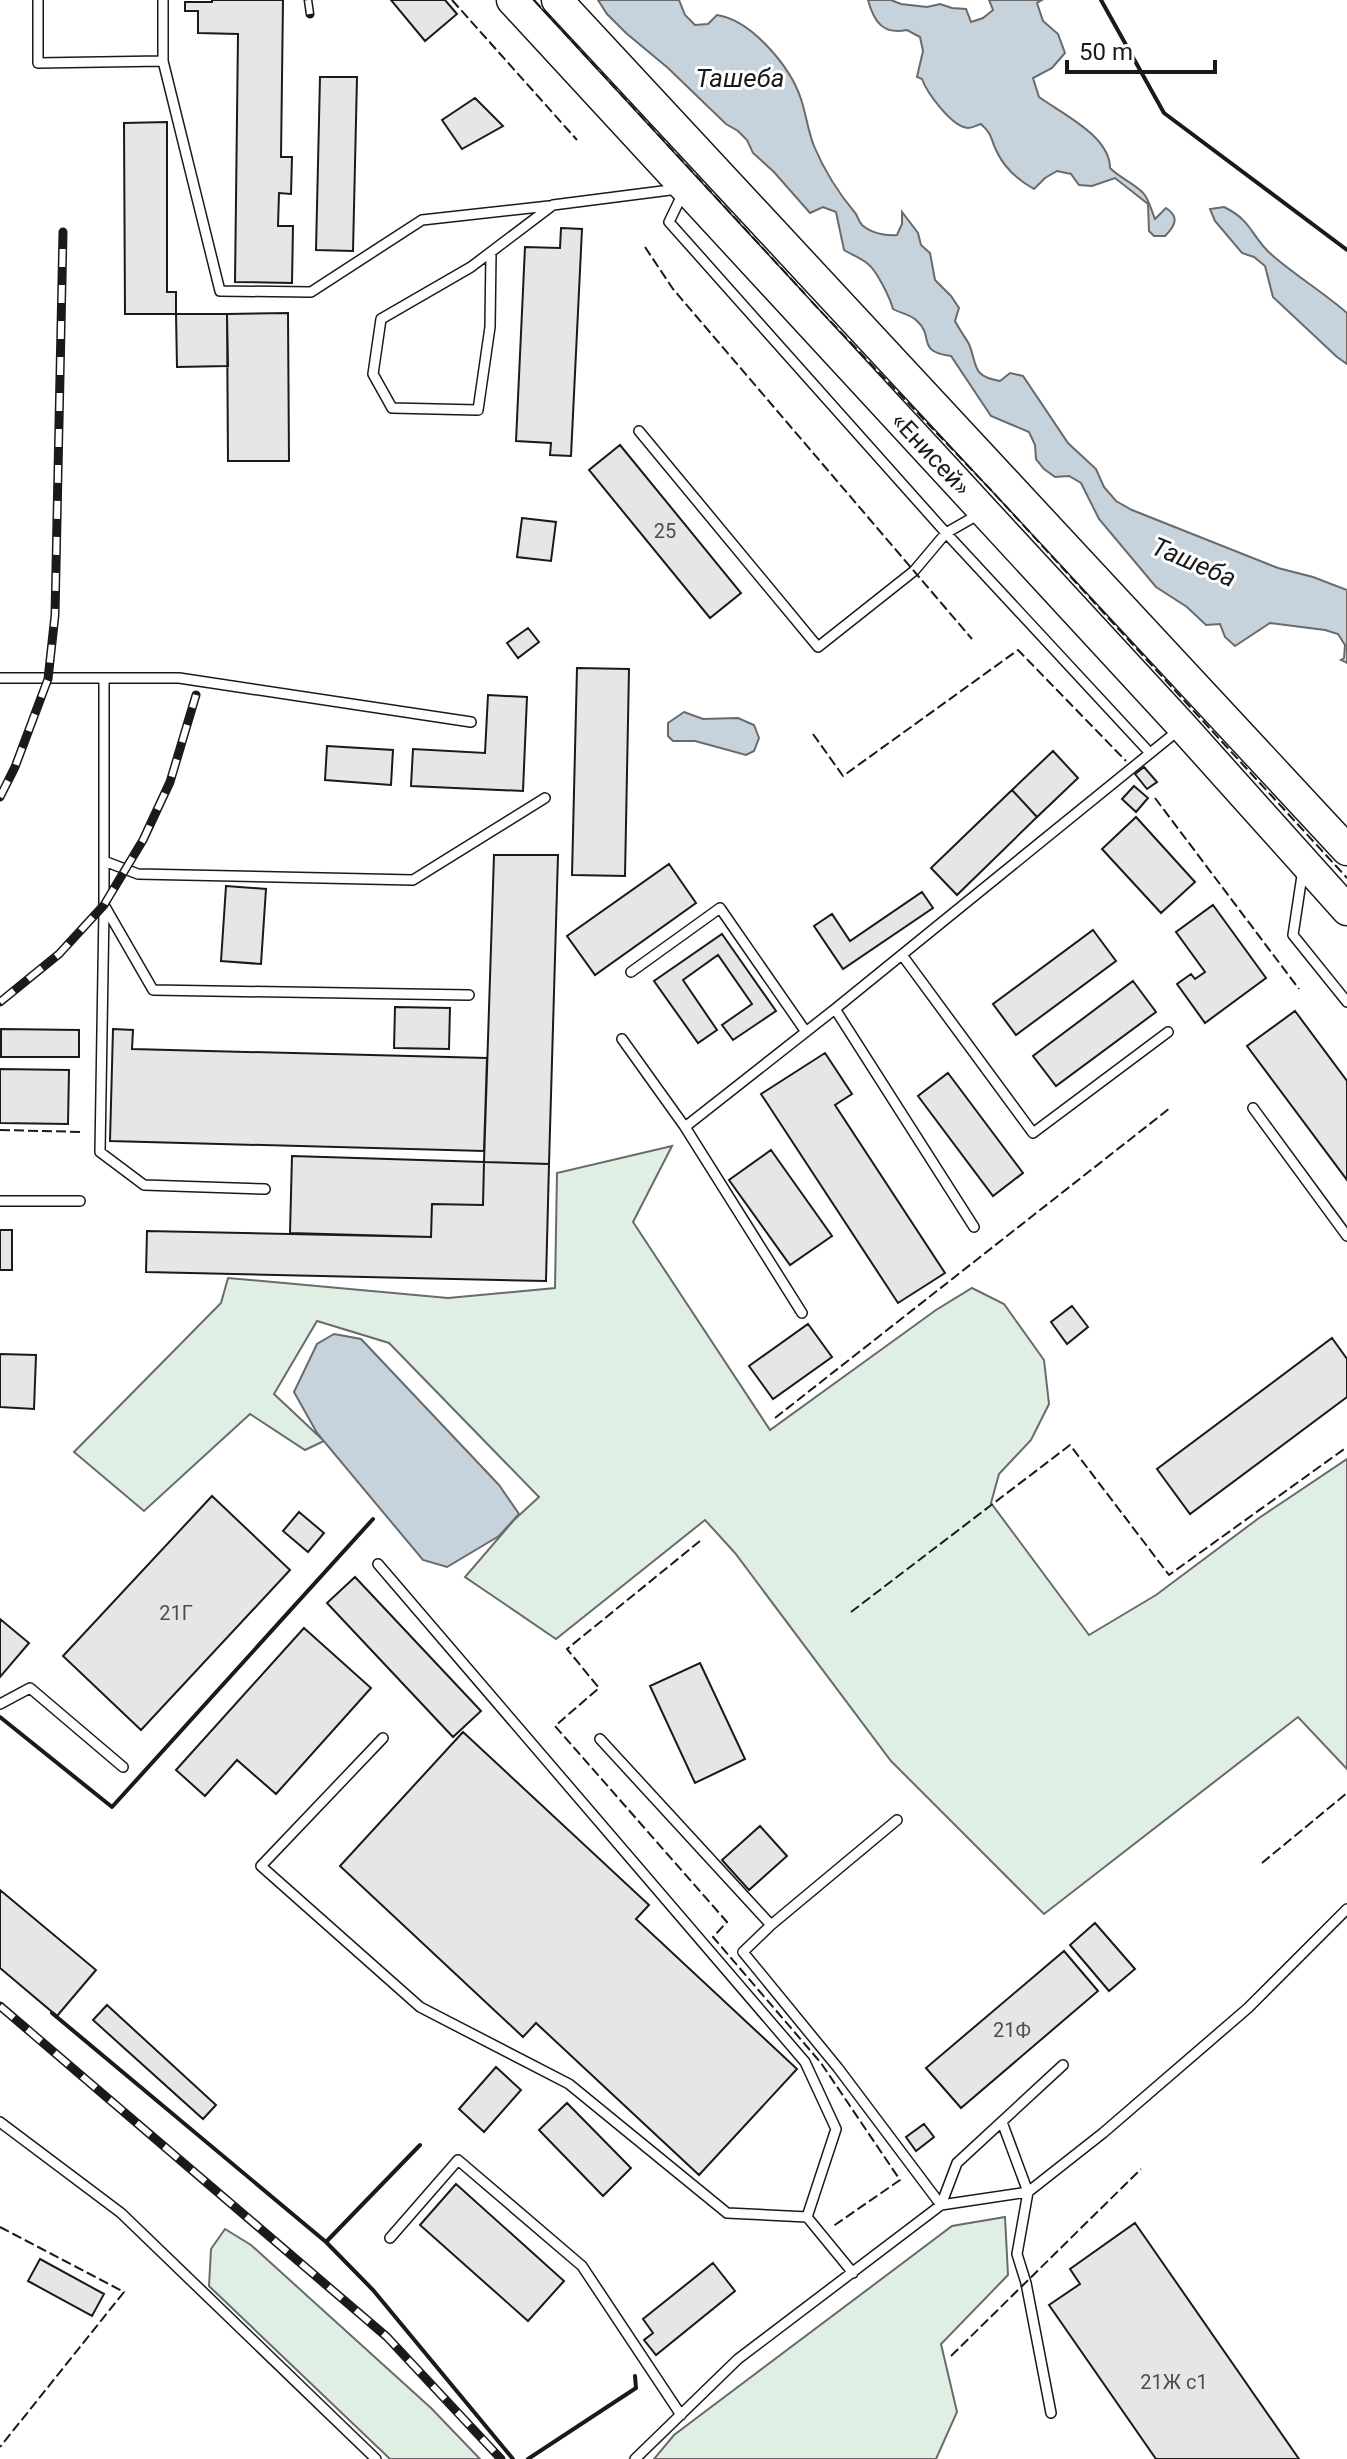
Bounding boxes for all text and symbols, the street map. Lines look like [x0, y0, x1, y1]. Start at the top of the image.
scale bar [1067, 24, 1215, 74]
text: 50 m [1079, 38, 1133, 66]
water label: Ташеба [696, 63, 784, 93]
street label: «Енисей» [886, 407, 976, 501]
house number: 25 [654, 519, 676, 543]
water label: Ташеба [1147, 531, 1241, 593]
house number: 21Г [159, 1601, 193, 1625]
house number: 21Ф [993, 2018, 1031, 2042]
house number: 21Ж с1 [1140, 2370, 1208, 2394]

